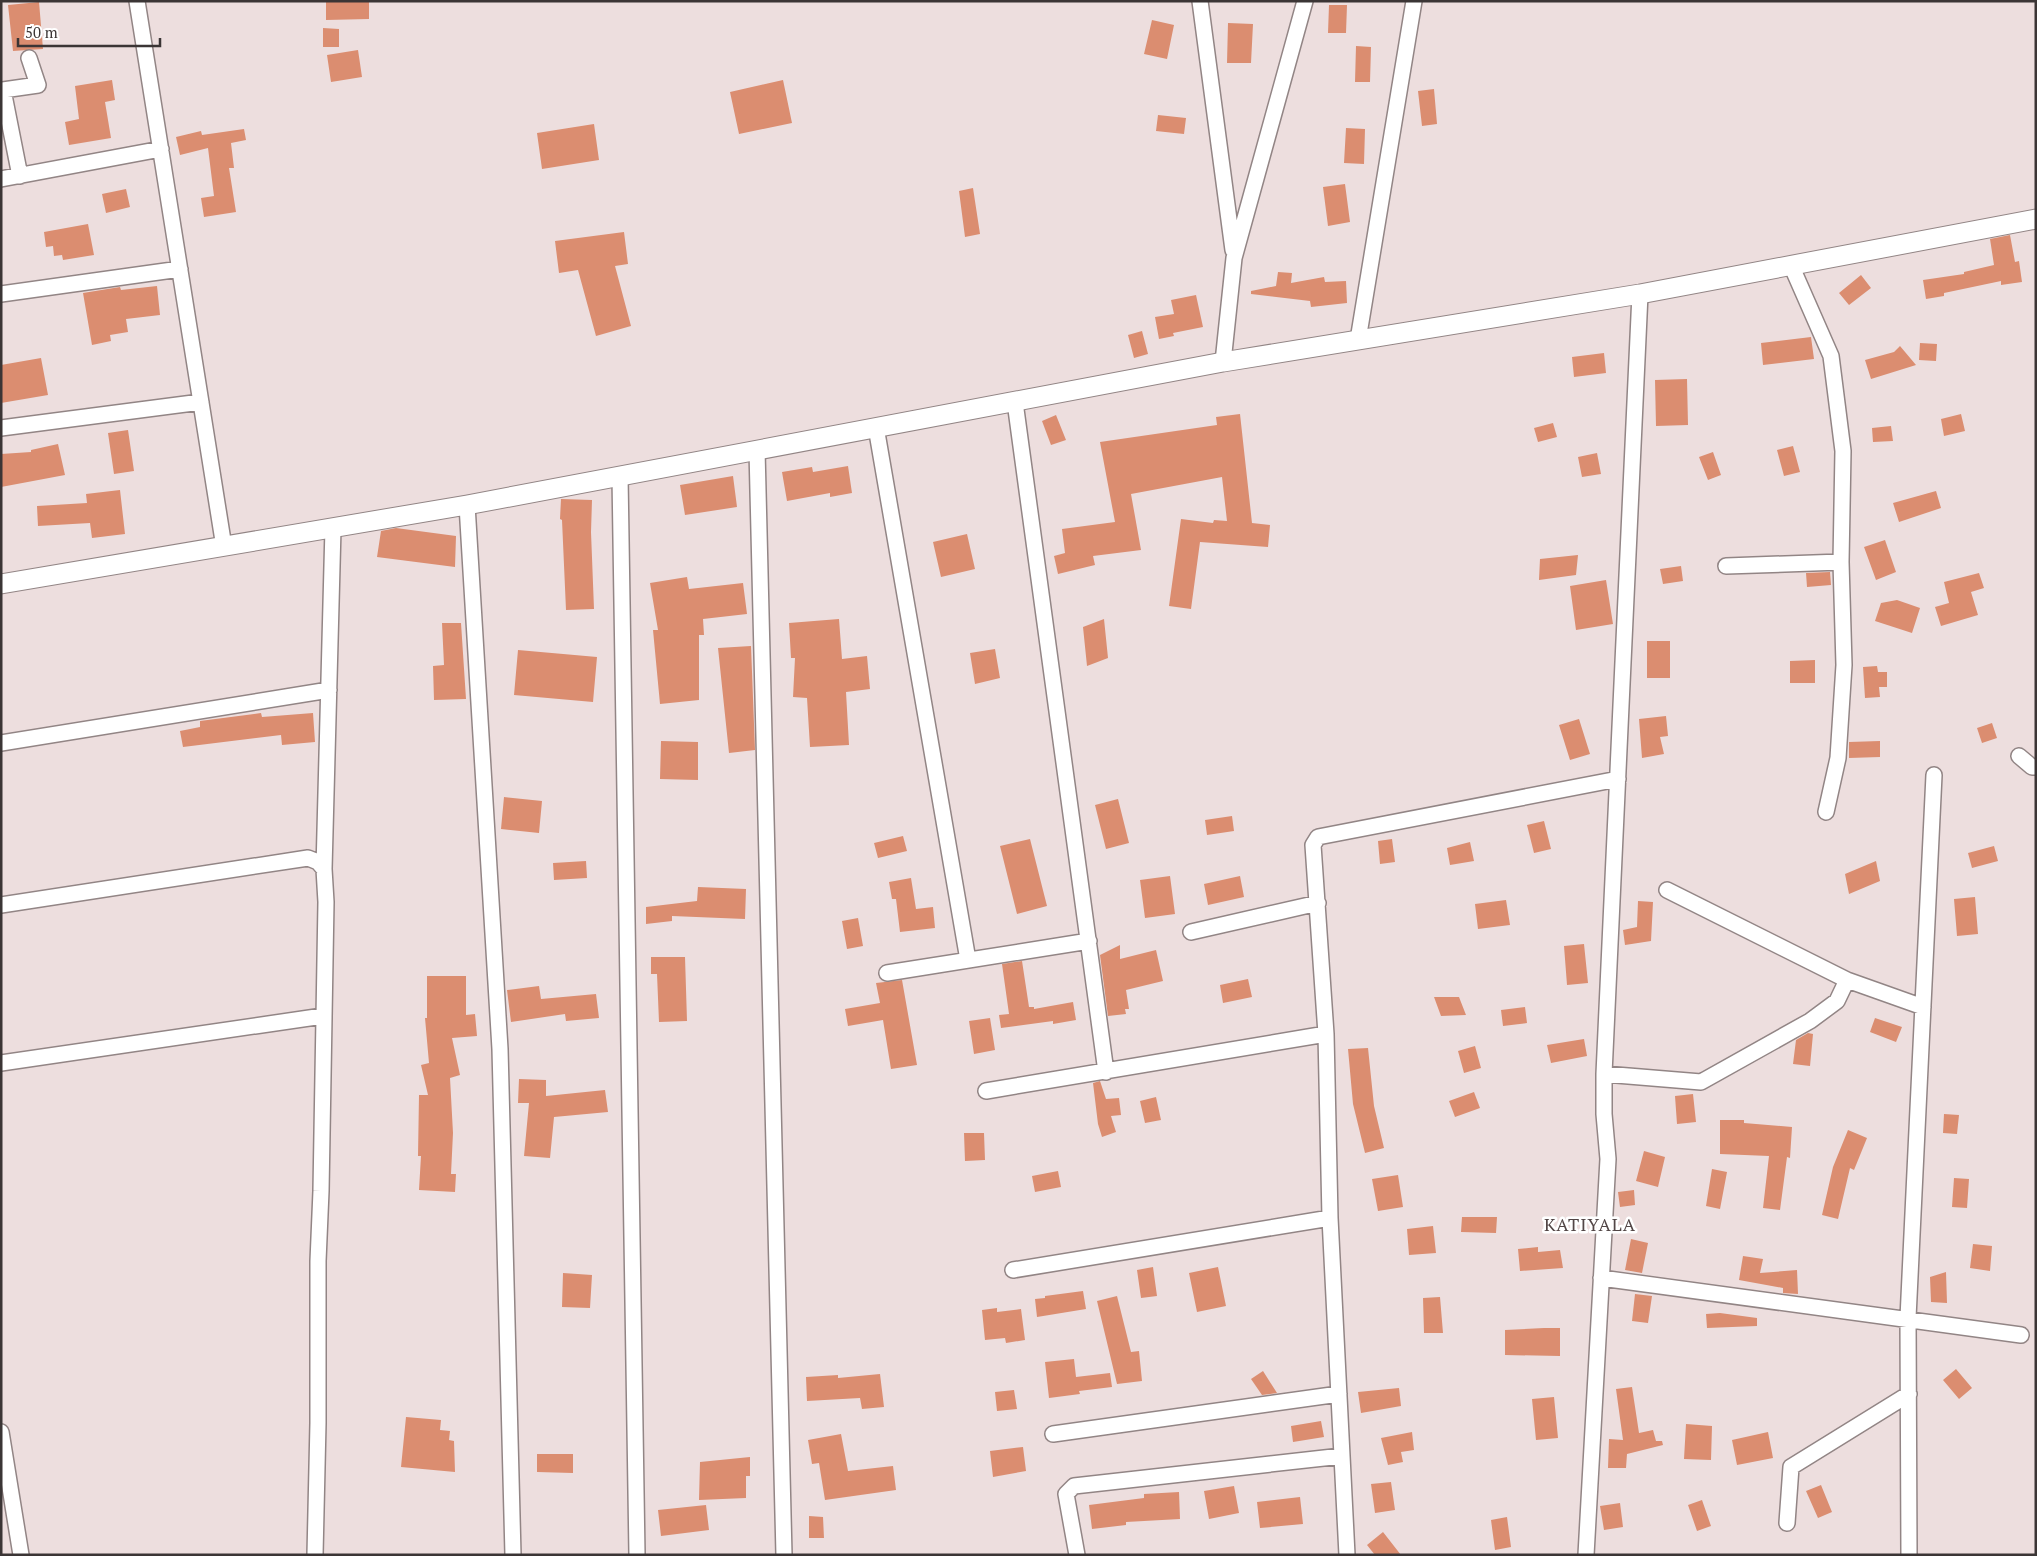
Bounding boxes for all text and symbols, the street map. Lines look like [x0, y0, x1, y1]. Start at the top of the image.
scale bar [18, 15, 160, 47]
text: 50 m [25, 22, 58, 42]
district label: KATIYALA [1544, 1212, 1636, 1236]

